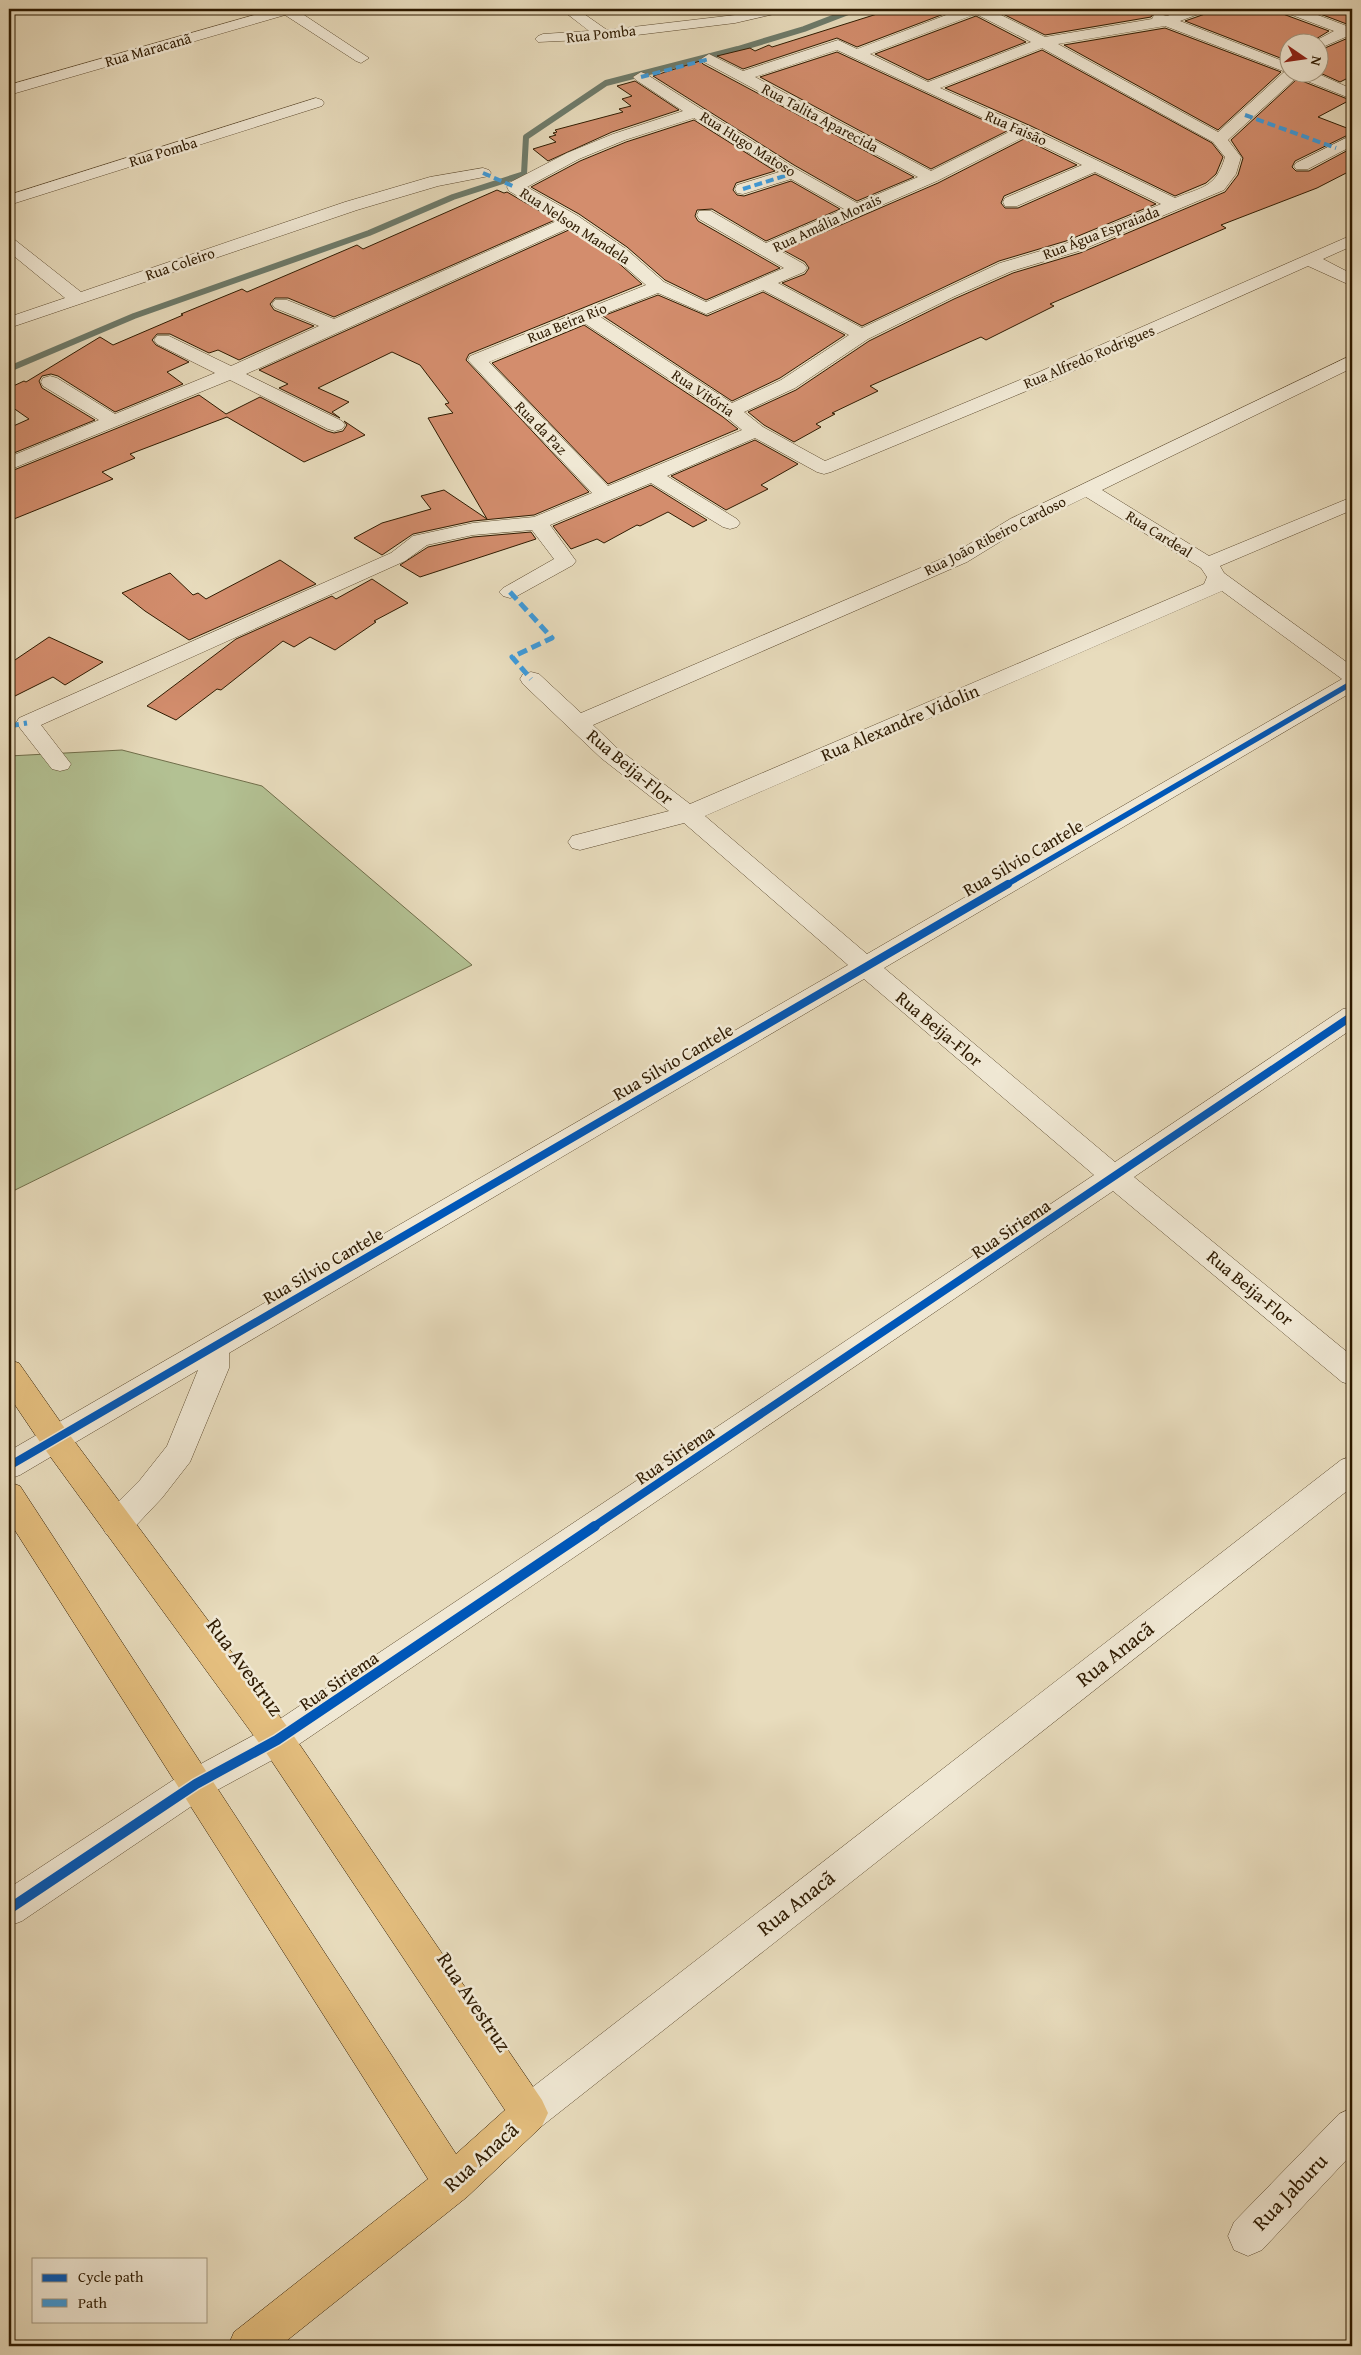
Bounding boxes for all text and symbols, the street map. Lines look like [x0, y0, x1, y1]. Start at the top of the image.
street label: Rua Pomba [565, 19, 637, 48]
street label: Rua Maracanã [102, 27, 193, 72]
north arrow [1278, 32, 1328, 82]
text: N [1306, 54, 1327, 68]
street label: Rua Talita Aparecida [758, 78, 882, 157]
street label: Rua Faisão [982, 105, 1051, 151]
street label: Rua Hugo Matoso [696, 106, 801, 182]
street label: Rua Pomba [126, 131, 199, 172]
street label: Rua Nelson Mandela [516, 182, 635, 269]
street label: Rua Amália Morais [769, 188, 885, 257]
street label: Rua Água Espraiada [1039, 201, 1162, 264]
street label: Rua Coleiro [142, 242, 218, 285]
street label: Rua Beira Rio [524, 297, 610, 348]
street label: Rua Alfredo Rodrigues [1020, 319, 1158, 394]
street label: Rua Vitória [668, 364, 739, 421]
street label: Rua da Paz [510, 396, 573, 459]
street label: Rua João Ribeiro Cardoso [920, 490, 1070, 581]
street label: Rua Cardeal [1122, 505, 1197, 562]
street label: Rua Alexandre Vidolin [817, 677, 983, 768]
street label: Rua Beija-Flor [581, 722, 680, 811]
street label: Rua Silvio Cantele [957, 812, 1088, 903]
street label: Rua Beija-Flor [890, 984, 989, 1073]
street label: Rua Silvio Cantele [607, 1016, 738, 1107]
street label: Rua Siriema [966, 1192, 1056, 1265]
street label: Rua Silvio Cantele [257, 1220, 388, 1311]
street label: Rua Beija-Flor [1201, 1243, 1300, 1332]
street label: Rua Siriema [630, 1418, 720, 1491]
street label: Rua Avestruz [199, 1611, 292, 1722]
street label: Rua Anacã [1069, 1613, 1160, 1694]
street label: Rua Siriema [294, 1644, 384, 1717]
street label: Rua Anacã [750, 1862, 841, 1943]
street label: Rua Avestruz [430, 1946, 519, 2058]
street label: Rua Anacã [436, 2114, 525, 2199]
street label: Rua Jaburu [1245, 2146, 1335, 2237]
legend [32, 2258, 208, 2322]
text: Cycle path [78, 2266, 144, 2287]
text: Path [78, 2292, 107, 2313]

